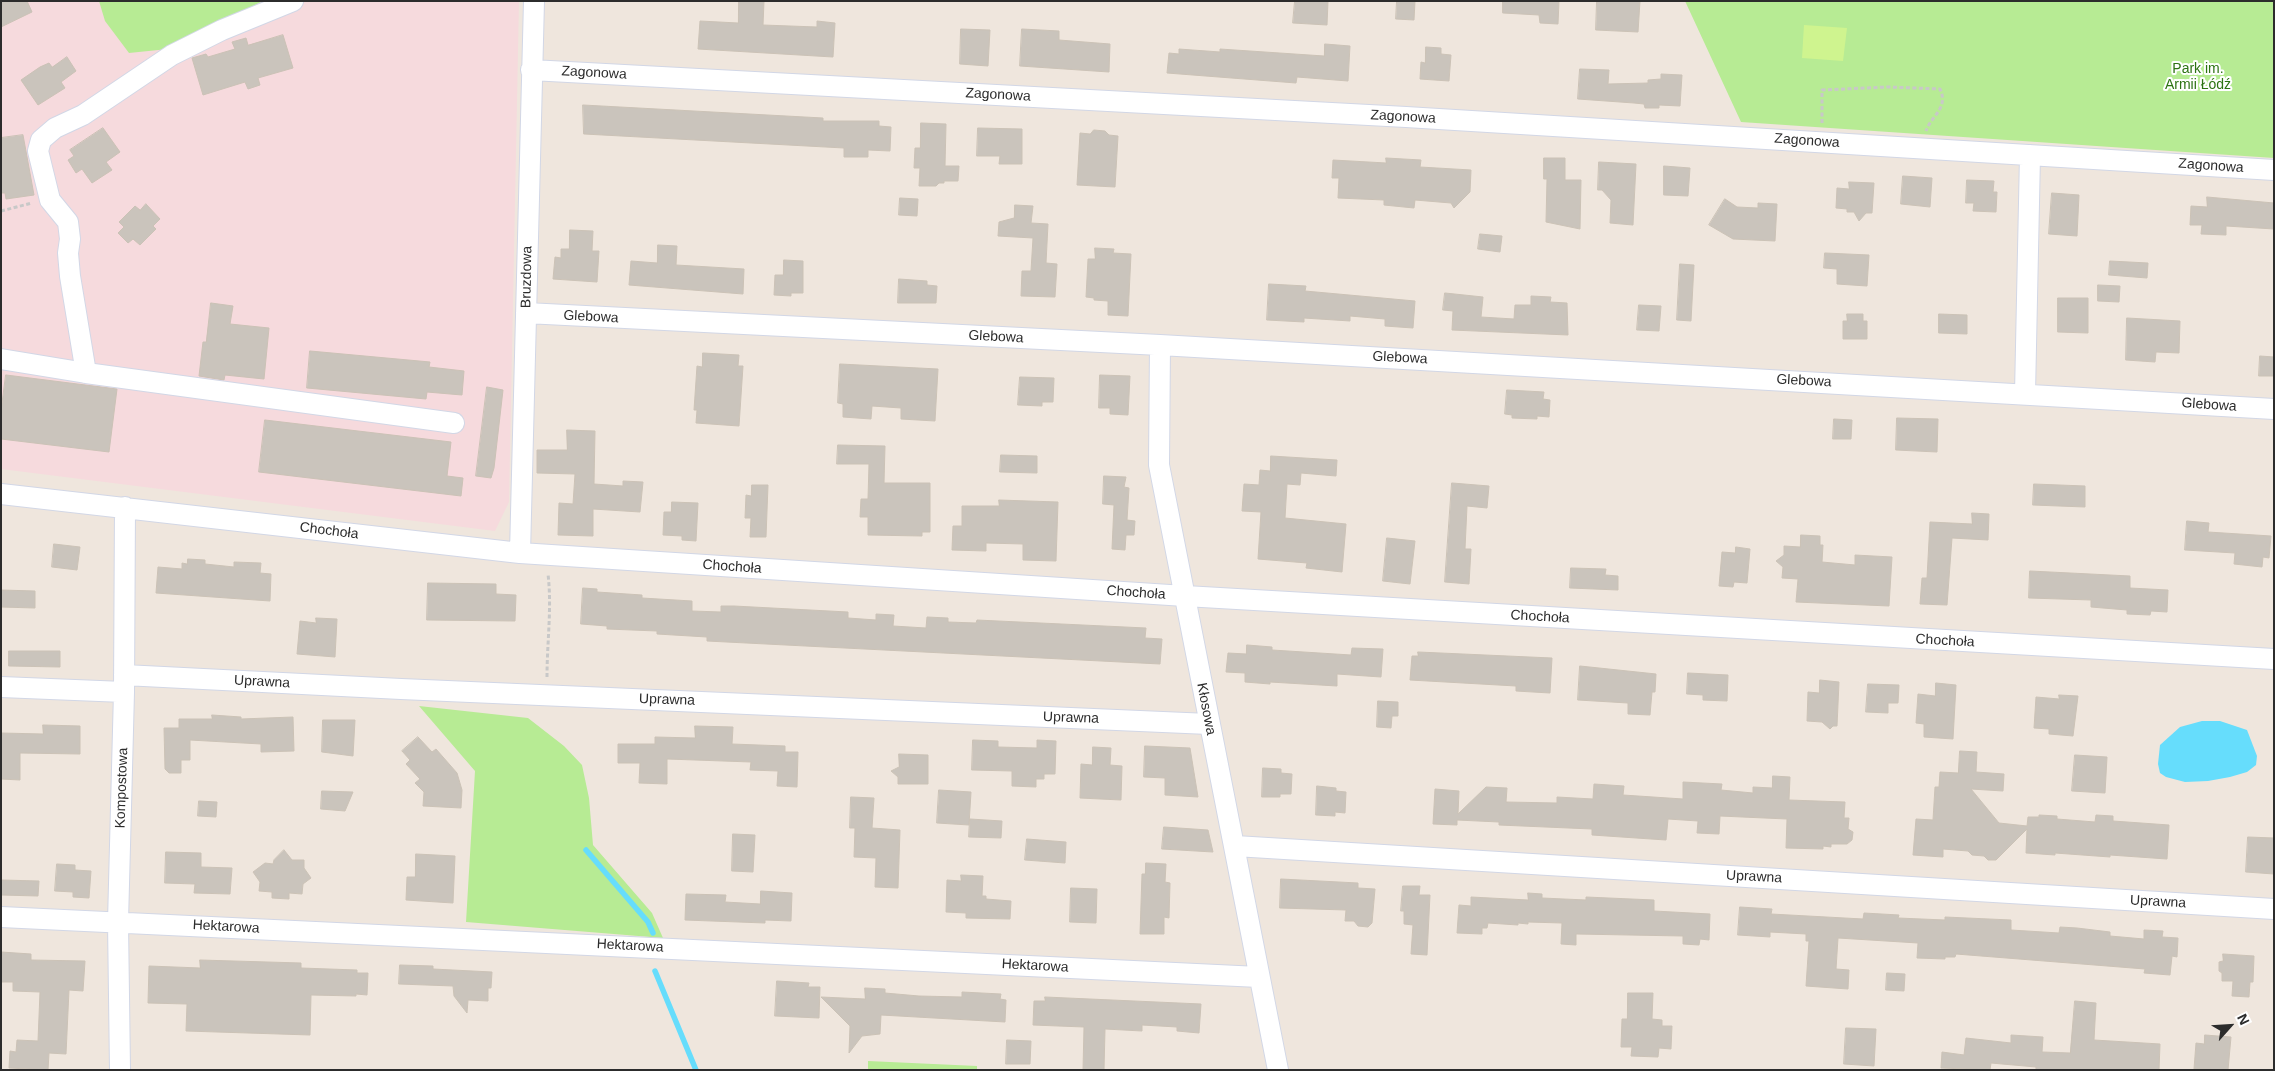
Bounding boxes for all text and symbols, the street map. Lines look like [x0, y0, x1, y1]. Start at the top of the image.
park label: Park im. Armii Łódź [2165, 61, 2231, 94]
street label: Zagonowa [561, 63, 627, 83]
street label: Zagonowa [965, 85, 1031, 105]
street label: Zagonowa [1370, 107, 1436, 127]
street label: Zagonowa [1774, 130, 1840, 152]
street label: Zagonowa [2178, 155, 2244, 177]
street label: Bruzdowa [518, 246, 536, 308]
street label: Glebowa [563, 307, 619, 327]
street label: Glebowa [968, 327, 1024, 347]
street label: Glebowa [1372, 348, 1428, 368]
street label: Glebowa [1776, 371, 1832, 391]
street label: Glebowa [2181, 395, 2237, 415]
street label: Chochoła [299, 519, 359, 543]
street label: Chochoła [702, 557, 762, 577]
street label: Chochoła [1106, 583, 1166, 603]
street label: Chochoła [1510, 607, 1570, 627]
street label: Chochoła [1915, 631, 1975, 651]
street label: Uprawna [234, 672, 290, 692]
street label: Kłosowa [1193, 681, 1219, 737]
street label: Uprawna [639, 691, 695, 709]
street label: Uprawna [1043, 709, 1099, 727]
street label: Kompostowa [112, 747, 132, 829]
street label: Uprawna [1726, 867, 1782, 887]
street label: Uprawna [2130, 892, 2186, 912]
street label: Hektarowa [192, 917, 260, 937]
street label: Hektarowa [596, 936, 664, 956]
street label: Hektarowa [1001, 956, 1069, 976]
north arrow [2205, 1001, 2255, 1051]
text: N [2234, 1011, 2253, 1027]

